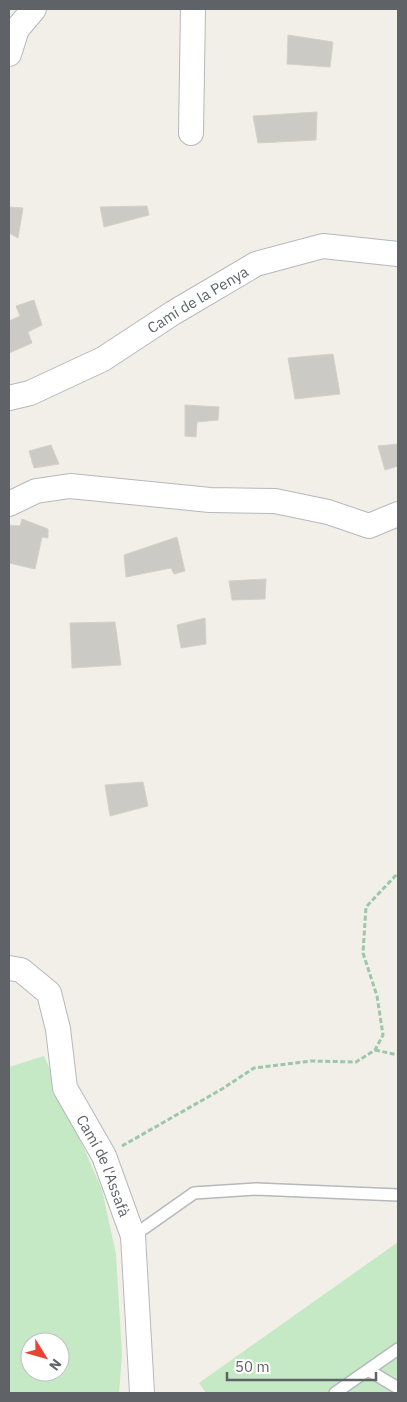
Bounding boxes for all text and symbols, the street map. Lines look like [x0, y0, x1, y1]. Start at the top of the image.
street label: Camí de la Penya [143, 261, 251, 337]
street label: Camí de l'Assafà [73, 1111, 135, 1219]
north arrow [20, 1332, 70, 1382]
scale bar [227, 1350, 376, 1382]
text: N [45, 1355, 66, 1374]
text: 50 m [235, 1357, 270, 1376]

